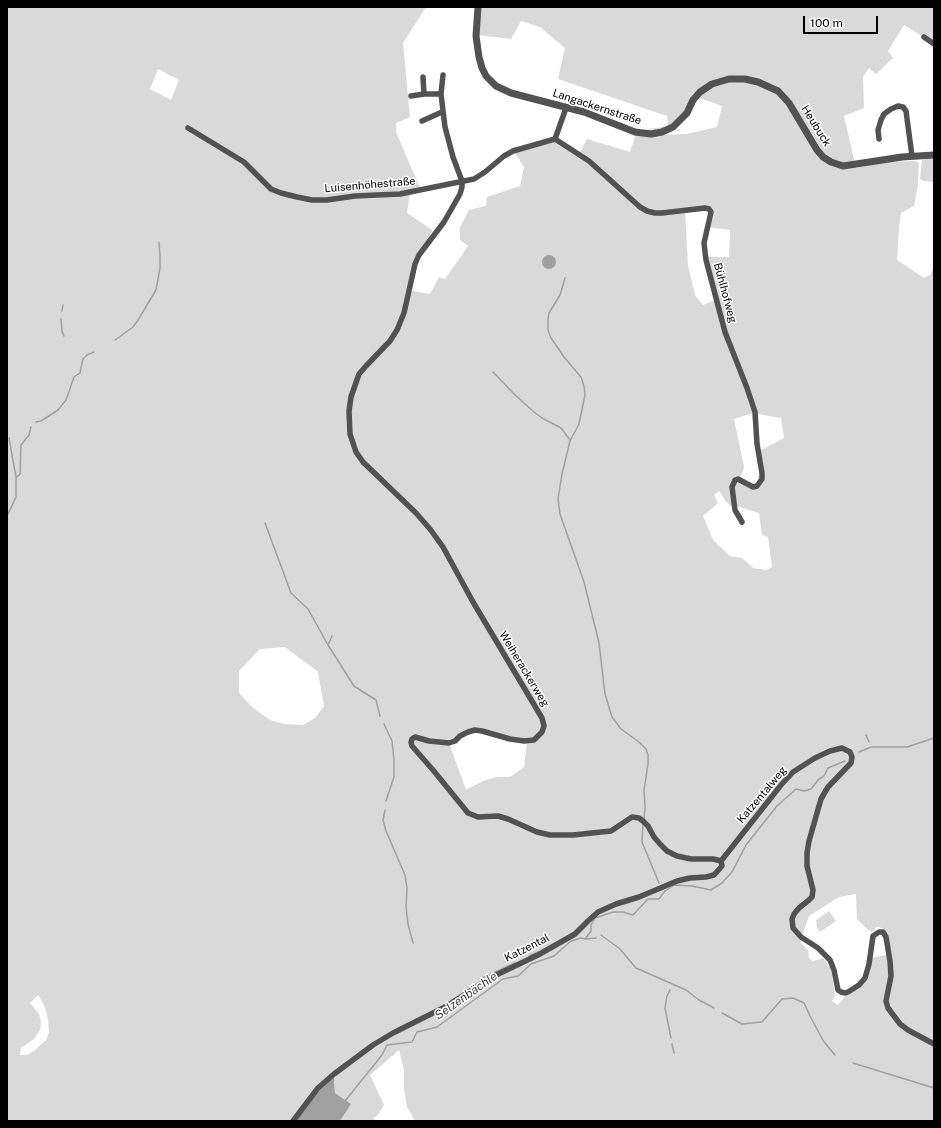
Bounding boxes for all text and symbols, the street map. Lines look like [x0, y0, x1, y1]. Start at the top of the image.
scale bar [805, 8, 880, 34]
text: 100 m [810, 16, 843, 30]
street label: Langackernstraße [551, 86, 643, 128]
street label: Heubuck [798, 103, 834, 149]
street label: Luisenhöhestraße [324, 174, 416, 196]
street label: Bühlhofweg [711, 261, 739, 325]
street label: Weiherackerweg [496, 629, 552, 709]
street label: Katzentalweg [734, 764, 790, 826]
street label: Katzental [502, 931, 552, 965]
water label: Selzenbächle [432, 969, 500, 1023]

